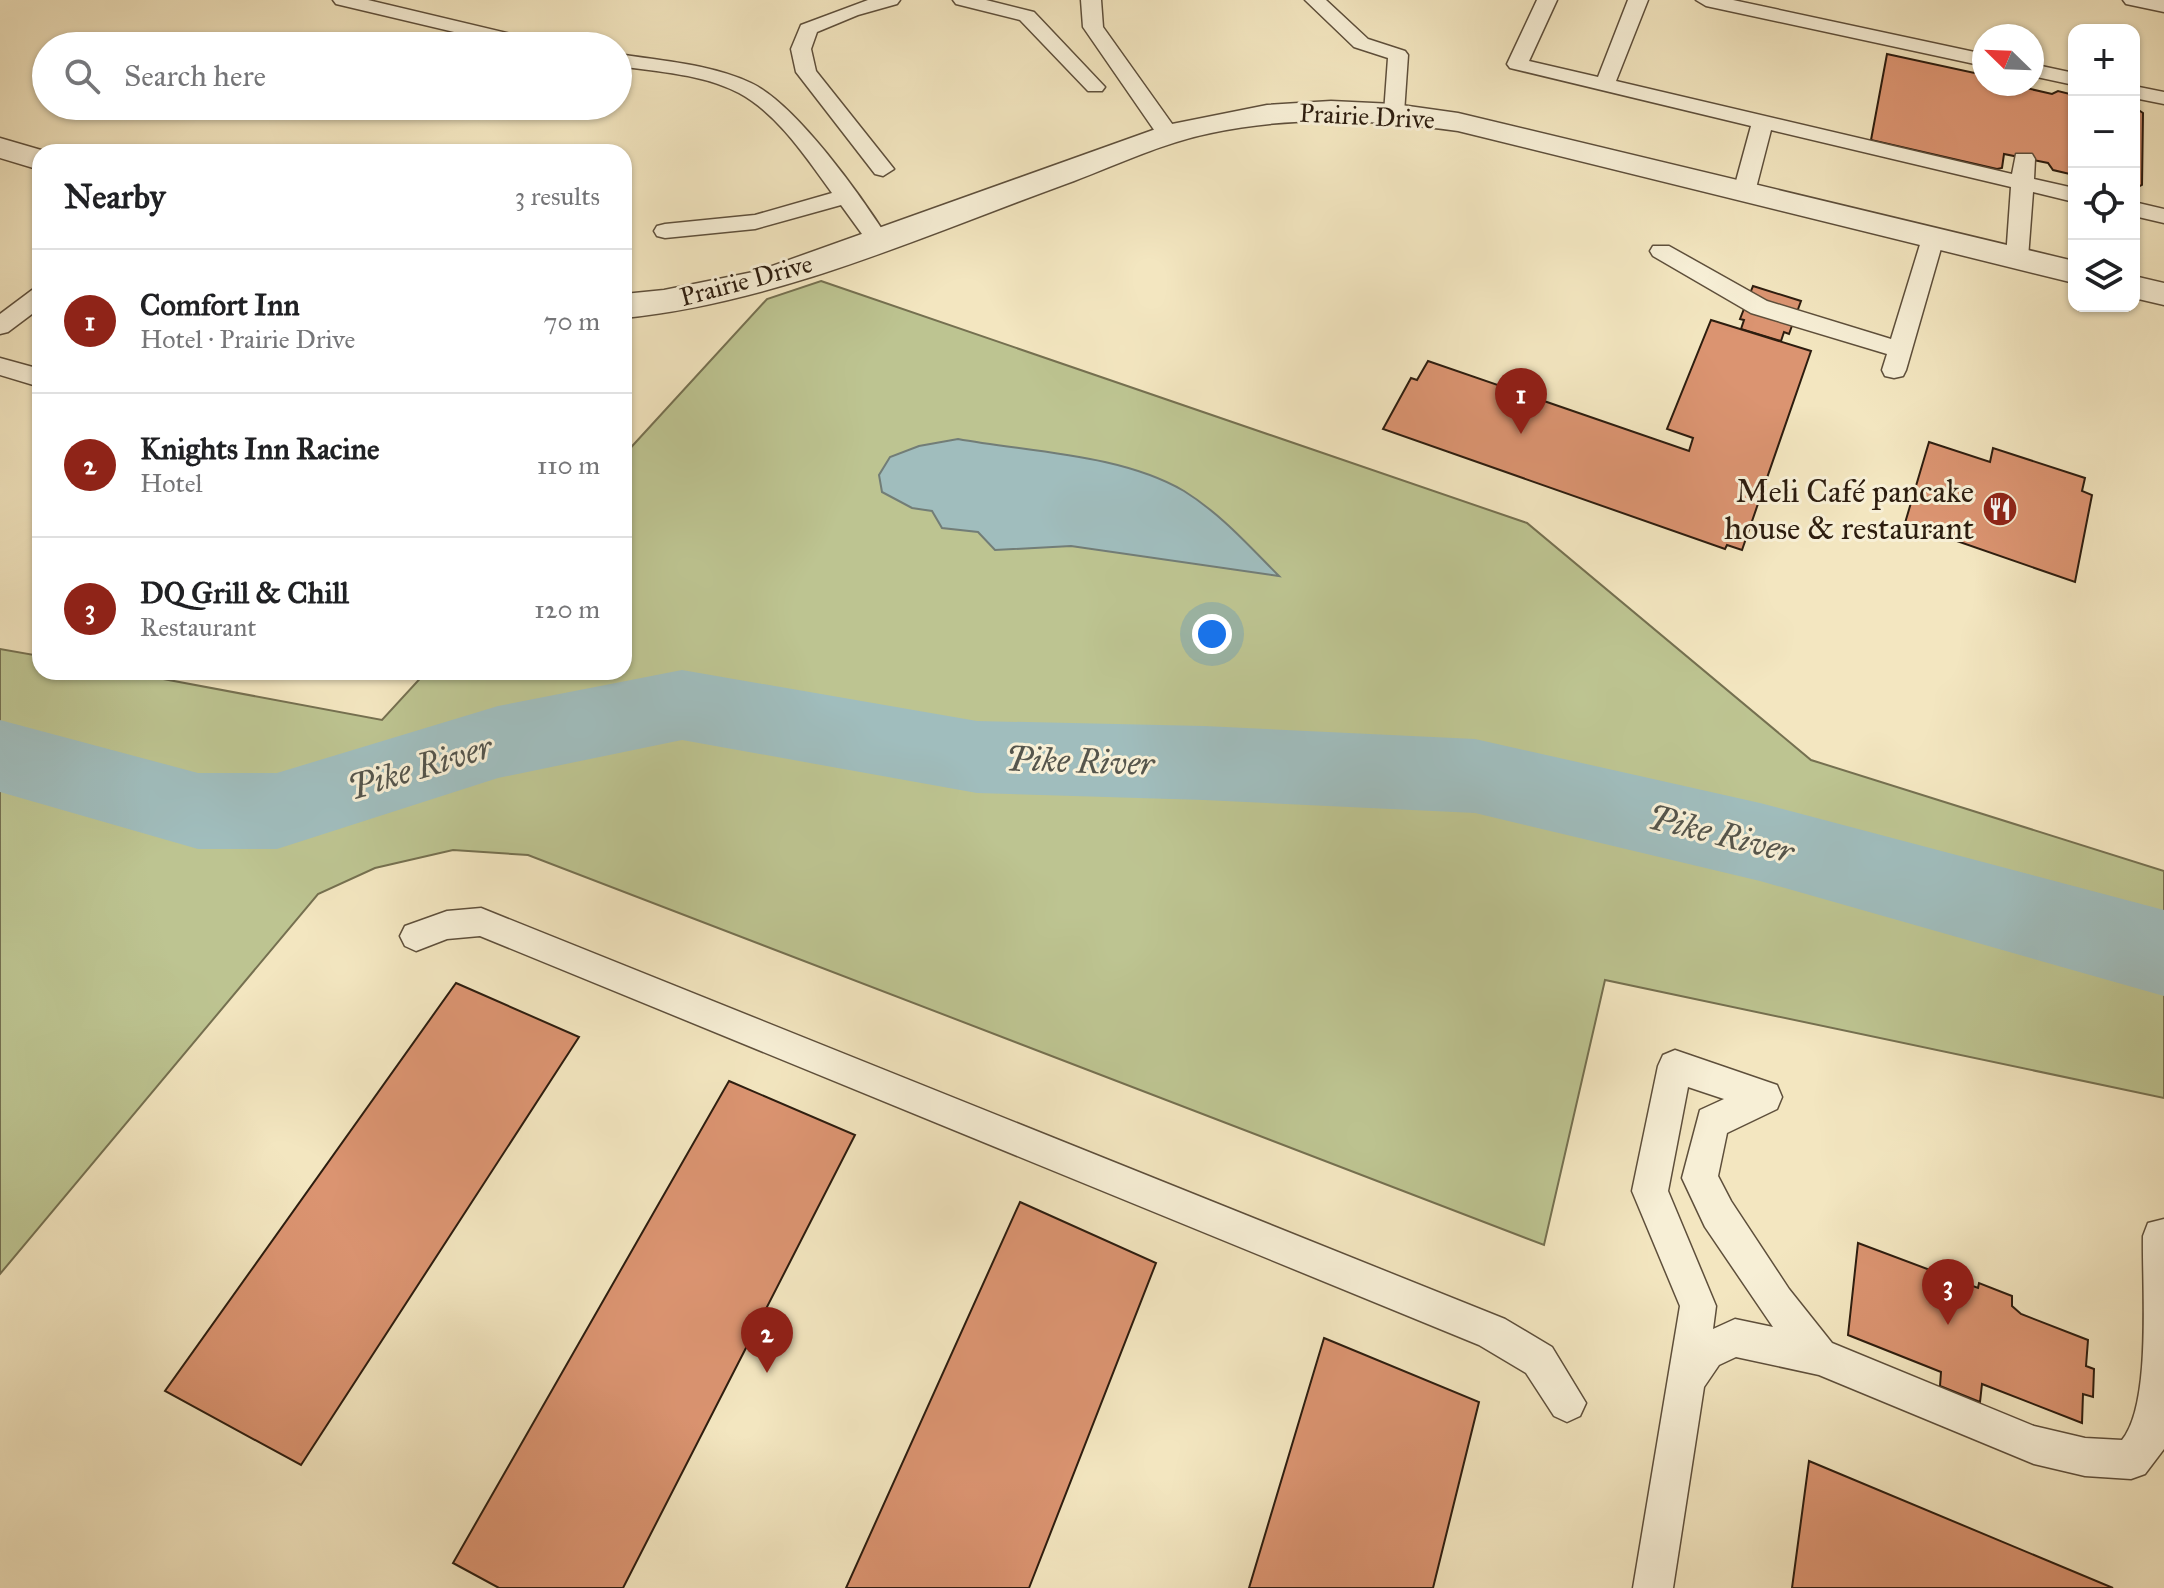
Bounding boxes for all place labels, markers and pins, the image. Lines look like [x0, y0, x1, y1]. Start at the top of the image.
pin: 1 [1495, 368, 1547, 434]
place label: Meli Café pancake house & restaurant [1724, 472, 1974, 548]
restaurant icon: Meli Café pancake house & restaurant [1981, 490, 2019, 528]
pin: 3 [1922, 1259, 1974, 1325]
pin: 2 [741, 1307, 793, 1373]

